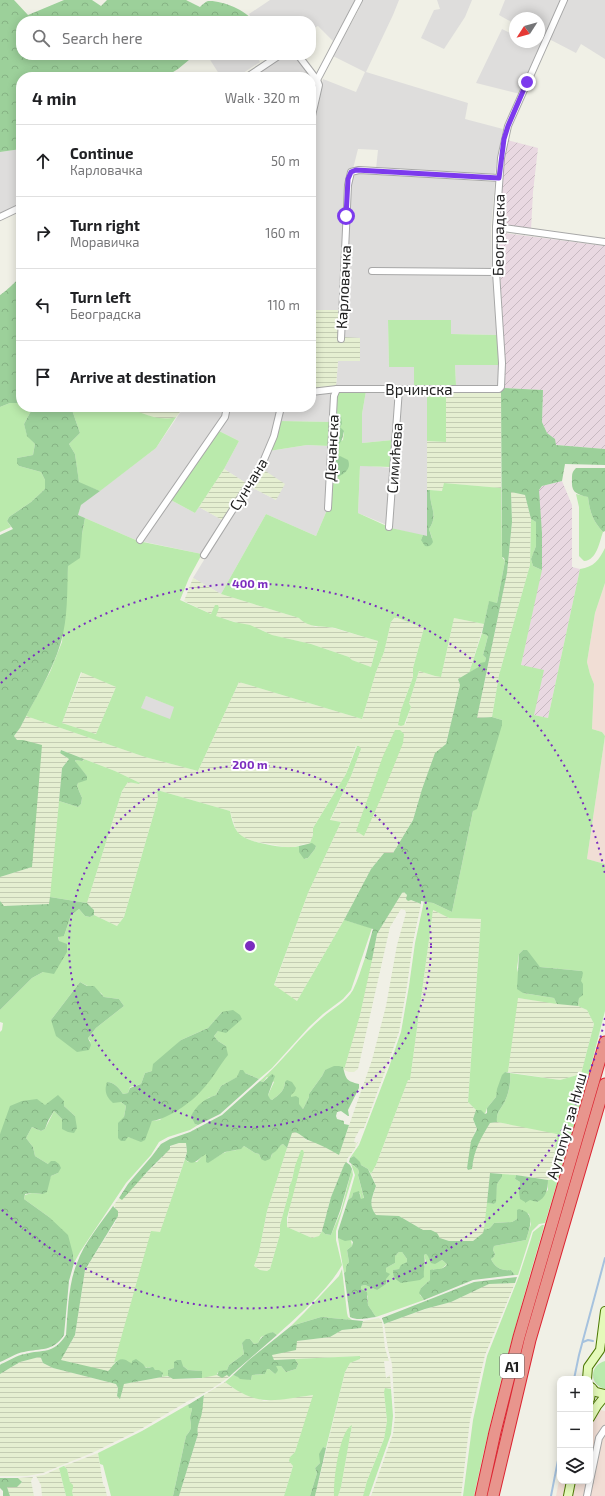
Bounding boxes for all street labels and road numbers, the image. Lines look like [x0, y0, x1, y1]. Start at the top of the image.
street label: Београдска [488, 194, 508, 276]
street label: Карловачка [332, 245, 354, 329]
street label: Врчинска [385, 380, 453, 398]
street label: Дечанска [320, 414, 342, 482]
street label: Симићева [383, 422, 405, 494]
street label: Сунчана [225, 454, 272, 514]
street label: Аутопут за Ниш [542, 1071, 591, 1182]
road number: A1 [500, 1354, 524, 1378]

